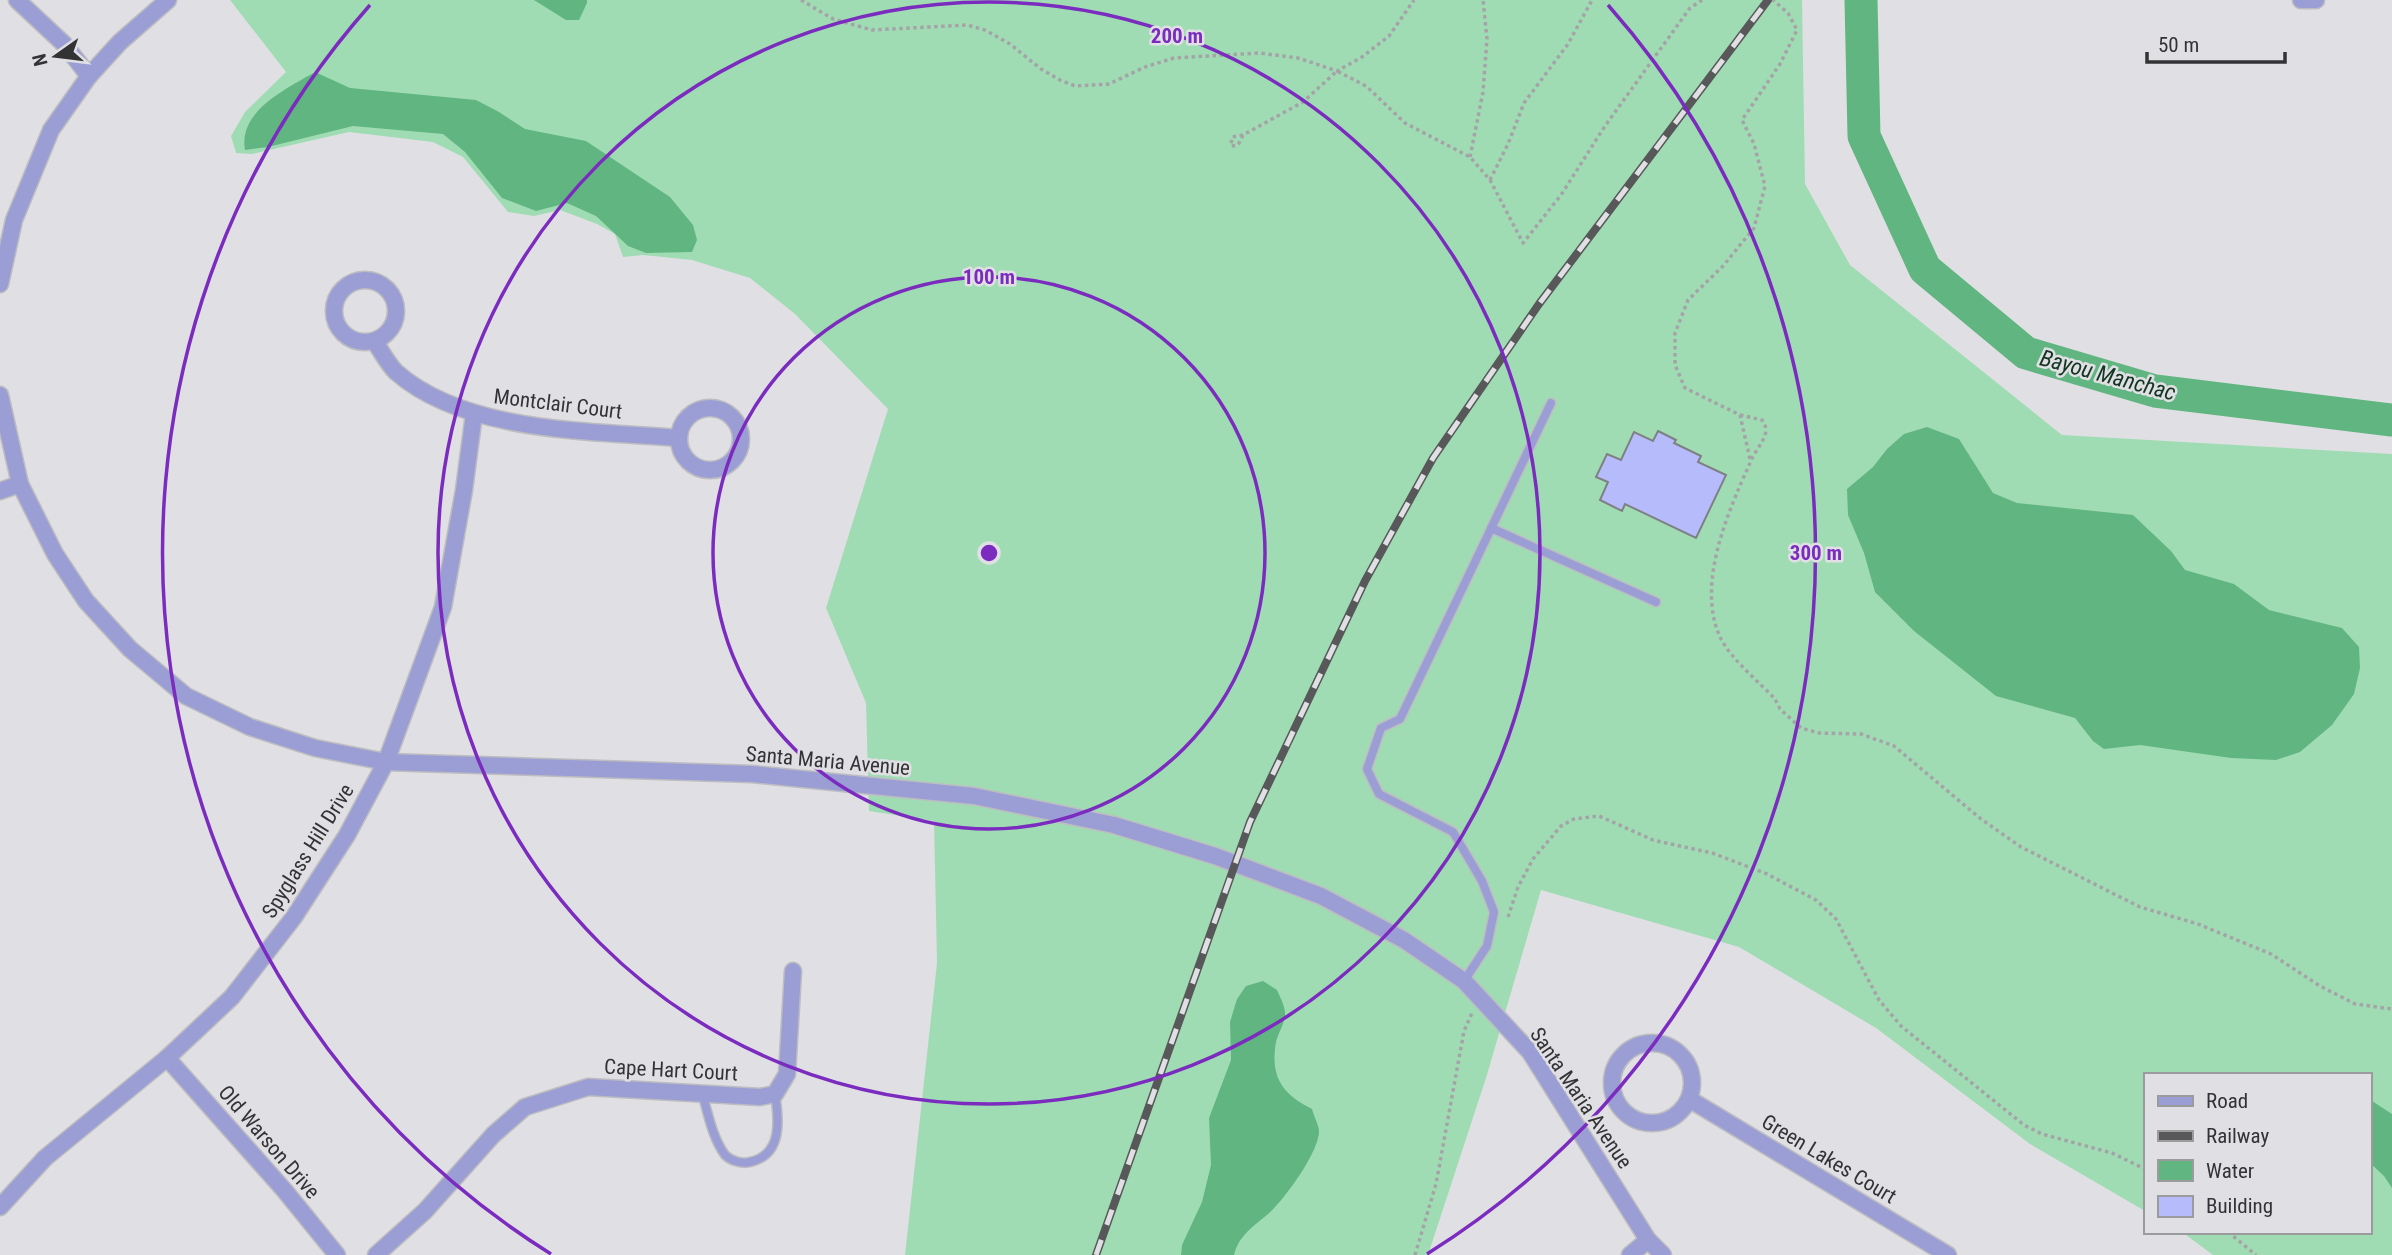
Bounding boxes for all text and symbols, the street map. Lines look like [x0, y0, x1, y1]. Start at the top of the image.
north arrow [21, 21, 91, 91]
scale bar [2147, 21, 2285, 65]
text: 200 m [1151, 24, 1203, 48]
text: 50 m [2158, 33, 2199, 57]
text: N [27, 52, 53, 68]
text: 100 m [963, 265, 1015, 289]
water label: Bayou Manchac [2037, 344, 2179, 407]
street label: Montclair Court [492, 384, 624, 424]
centre of rings [977, 541, 1001, 565]
text: 300 m [1790, 541, 1842, 565]
street label: Santa Maria Avenue [745, 742, 911, 780]
street label: Spyglass Hill Drive [257, 780, 359, 922]
street label: Santa Maria Avenue [1525, 1023, 1637, 1173]
street label: Cape Hart Court [604, 1055, 738, 1085]
legend [2144, 1073, 2371, 1234]
street label: Old Warson Drive [213, 1081, 325, 1203]
text: Road [2206, 1089, 2248, 1113]
street label: Green Lakes Court [1757, 1109, 1901, 1209]
text: Railway [2206, 1124, 2269, 1148]
text: Water [2206, 1159, 2254, 1183]
text: Building [2206, 1194, 2273, 1218]

